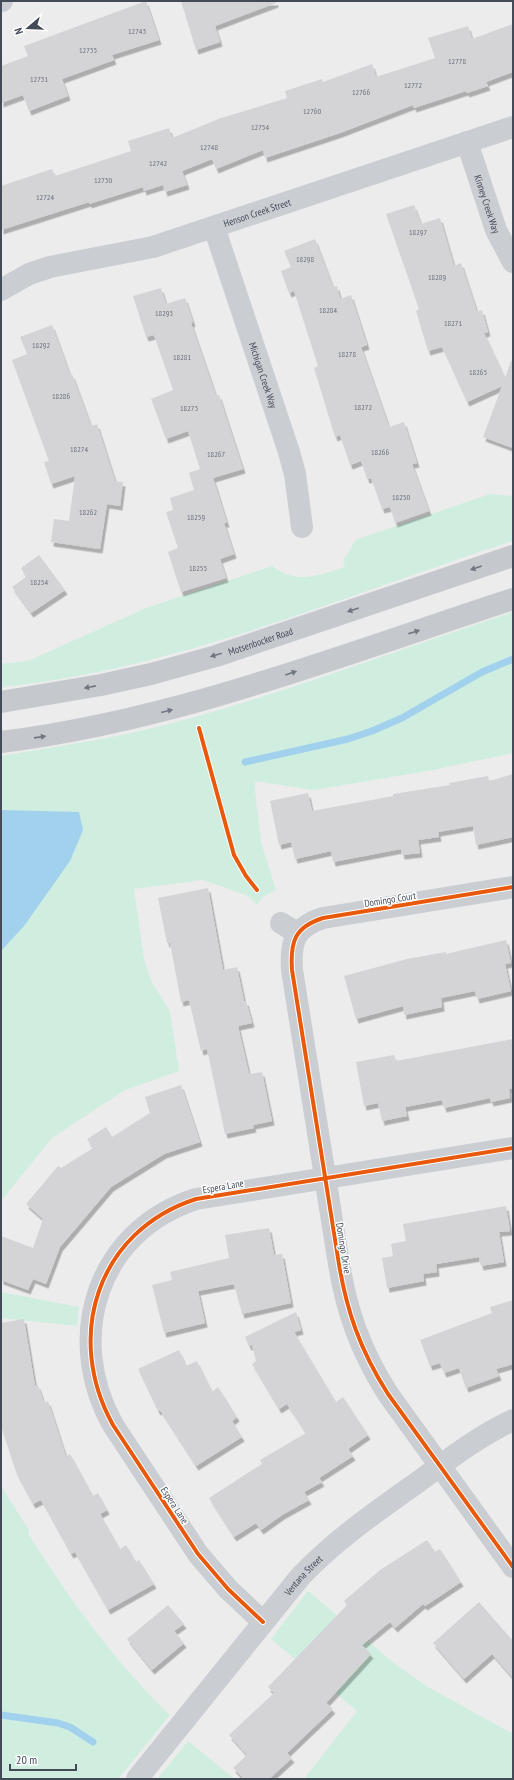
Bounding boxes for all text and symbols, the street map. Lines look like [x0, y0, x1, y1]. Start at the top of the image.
north arrow [8, 8, 48, 48]
text: N [11, 26, 26, 36]
house number: 12743 [128, 26, 146, 36]
house number: 12735 [79, 45, 97, 55]
house number: 12778 [448, 56, 466, 66]
house number: 12731 [30, 74, 48, 84]
house number: 12772 [404, 80, 422, 90]
house number: 12766 [352, 87, 370, 97]
house number: 12760 [303, 106, 321, 116]
house number: 12754 [251, 122, 269, 132]
house number: 12748 [200, 142, 218, 152]
house number: 12742 [149, 158, 167, 168]
street label: Kinney Creek Way [471, 173, 503, 236]
house number: 12730 [94, 175, 112, 185]
house number: 12724 [36, 192, 54, 202]
street label: Henson Creek Street [222, 195, 293, 230]
house number: 18297 [409, 227, 427, 237]
house number: 18298 [296, 254, 314, 264]
house number: 18289 [428, 272, 446, 282]
house number: 18284 [319, 305, 337, 315]
house number: 18295 [155, 308, 173, 318]
house number: 18271 [444, 318, 462, 328]
house number: 18292 [32, 340, 50, 350]
street label: Michigan Creek Way [246, 341, 280, 410]
house number: 18278 [338, 349, 356, 359]
house number: 18281 [173, 352, 191, 362]
house number: 18265 [469, 367, 487, 377]
house number: 18286 [52, 391, 70, 401]
house number: 18272 [354, 402, 372, 412]
house number: 18273 [180, 403, 198, 413]
house number: 18274 [70, 444, 88, 454]
house number: 18266 [371, 447, 389, 457]
house number: 18267 [207, 449, 225, 459]
house number: 18250 [392, 492, 410, 502]
house number: 18262 [79, 507, 97, 517]
house number: 18259 [187, 512, 205, 522]
house number: 18255 [189, 563, 207, 573]
one-way arrow [470, 565, 482, 571]
house number: 18254 [30, 577, 48, 587]
one-way arrow [347, 607, 359, 613]
street label: Motsenbocker Road [227, 625, 295, 658]
one-way arrow [409, 628, 421, 634]
one-way arrow [210, 652, 222, 658]
one-way arrow [286, 670, 298, 676]
one-way arrow [84, 684, 96, 690]
one-way arrow [161, 708, 173, 714]
one-way arrow [34, 734, 46, 740]
street label: Domingo Court [363, 889, 417, 910]
street label: Espera Lane [202, 1176, 245, 1197]
street label: Domingo Drive [333, 1222, 354, 1275]
street label: Espera Lane [158, 1484, 191, 1526]
street label: Ventana Street [281, 1552, 325, 1599]
scale bar [10, 1746, 76, 1772]
text: 20 m [16, 1752, 37, 1767]

